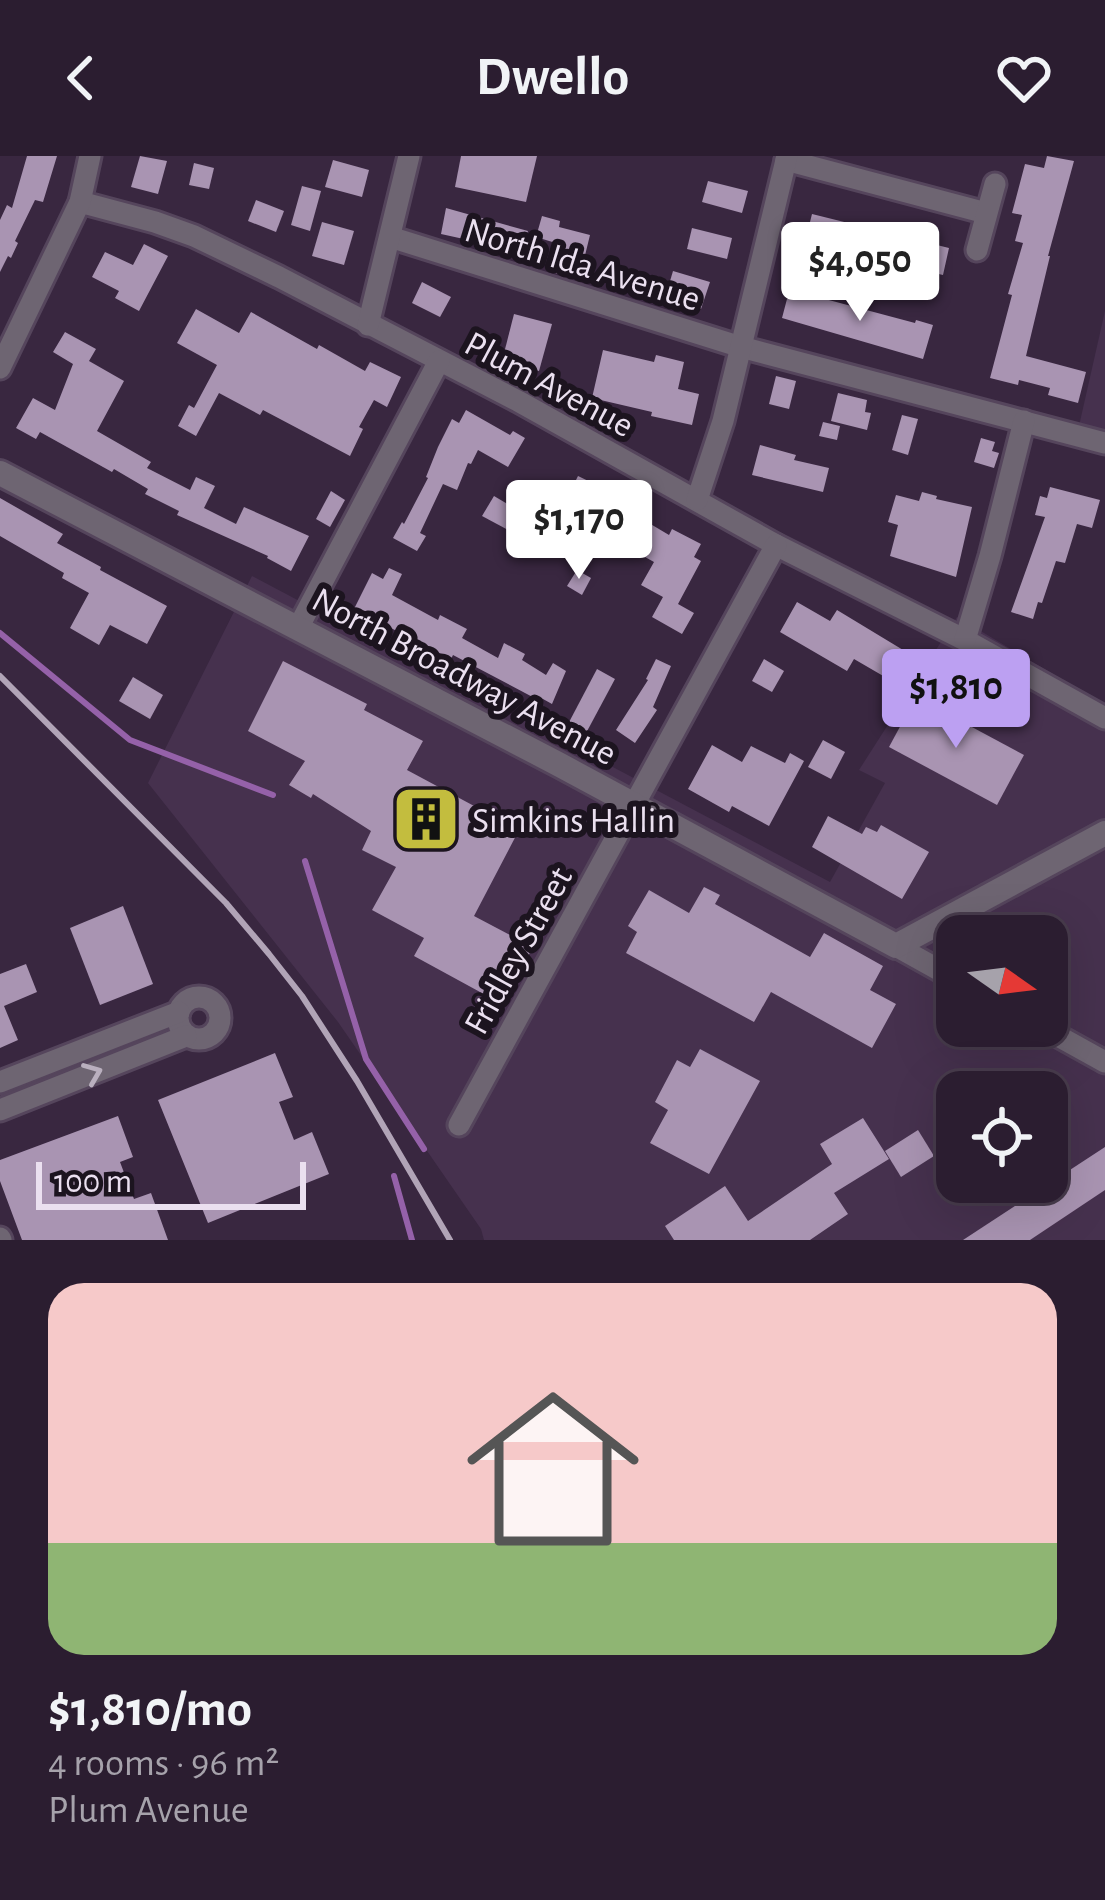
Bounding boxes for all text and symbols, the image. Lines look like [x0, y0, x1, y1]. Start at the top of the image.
icon: back [48, 45, 114, 111]
icon: heart [991, 45, 1057, 111]
text: Dwello [476, 51, 629, 105]
street label: North Ida Avenue [460, 212, 704, 318]
pin: $4,050 [762, 222, 958, 324]
text: $4,050 [808, 241, 912, 280]
street label: Plum Avenue [459, 325, 639, 444]
pin: $1,170 [481, 480, 677, 582]
text: $1,170 [533, 499, 625, 538]
street label: North Broadway Avenue [306, 581, 622, 772]
pin: $1,810 [858, 649, 1054, 751]
text: $1,810 [909, 668, 1003, 707]
building icon: Simkins Hallin [391, 784, 461, 854]
place label: Simkins Hallin [472, 803, 675, 839]
street label: Fridley Street [458, 861, 580, 1041]
north arrow [936, 915, 1068, 1047]
map controls [936, 915, 1068, 1203]
one-way arrow [82, 1062, 103, 1087]
button: locate [936, 1071, 1068, 1203]
scale bar [36, 1156, 306, 1209]
text: 100 m [54, 1166, 132, 1199]
icon: home [445, 1361, 661, 1577]
text: $1,810/mo [48, 1684, 252, 1735]
text: 4 rooms · 96 m² [48, 1744, 279, 1783]
text: Plum Avenue [48, 1791, 249, 1830]

